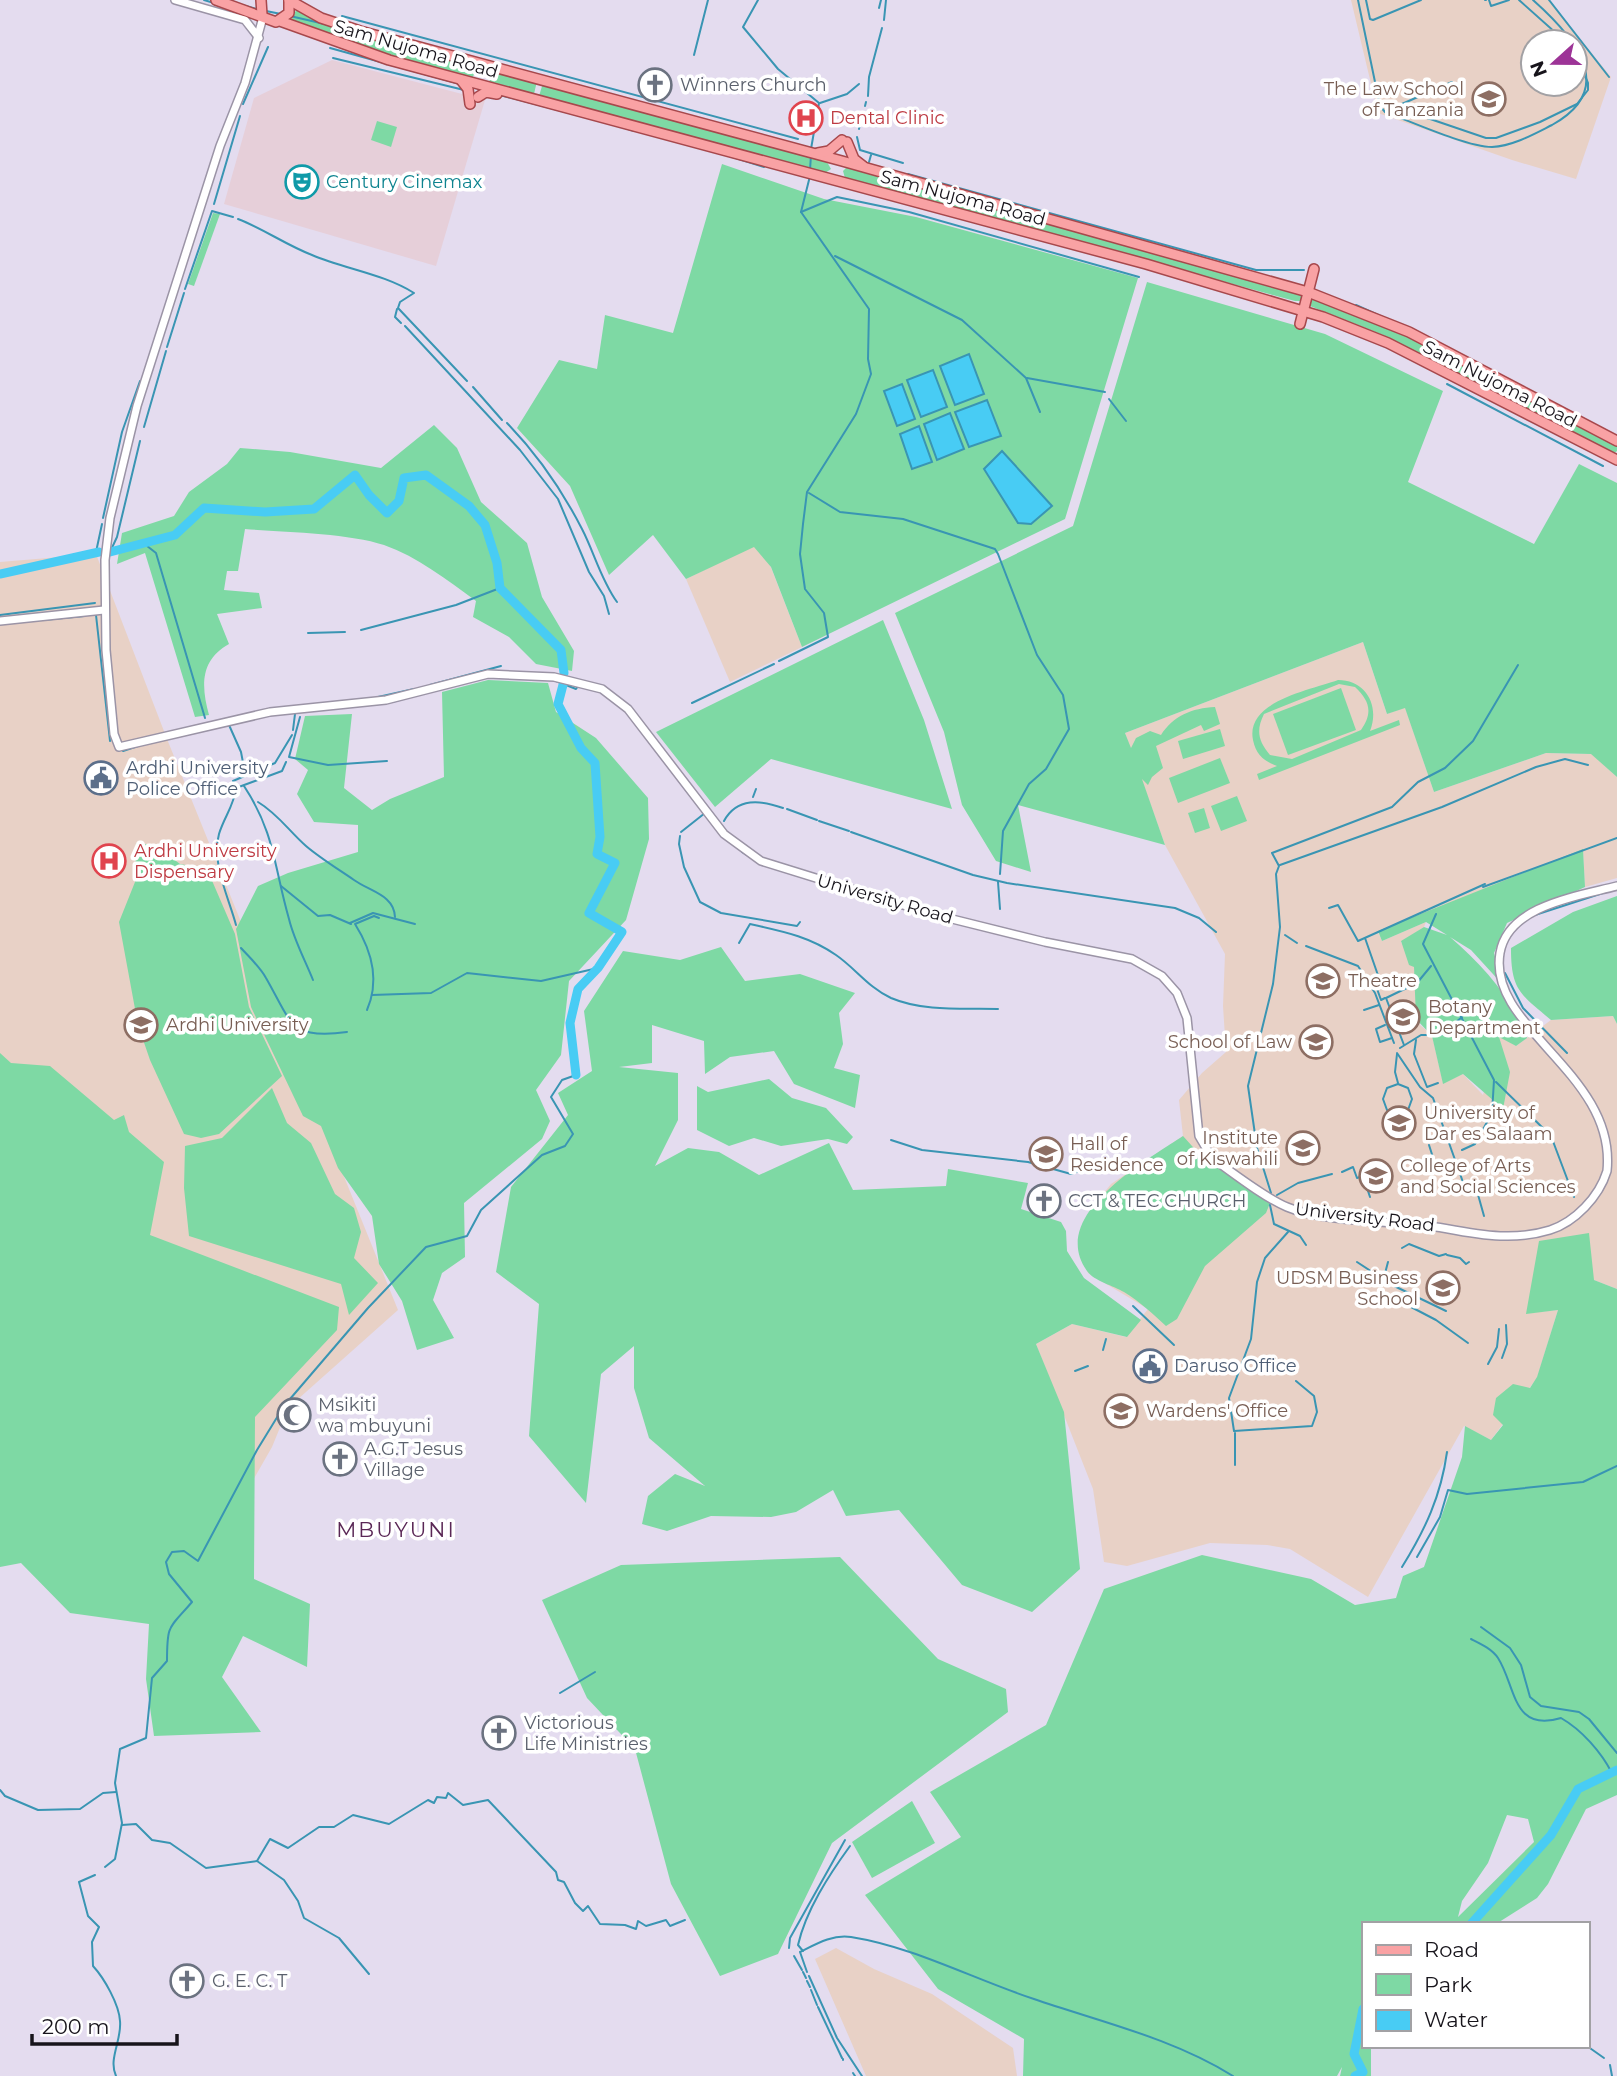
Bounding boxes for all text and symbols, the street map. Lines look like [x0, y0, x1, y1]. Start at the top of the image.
street label: Sam Nujoma Road [331, 15, 501, 83]
north arrow [1519, 28, 1589, 98]
text: N [1525, 58, 1552, 80]
church icon: Winners Church [636, 66, 674, 104]
place label: Winners Church [680, 74, 827, 96]
place label: The Law School of Tanzania [1324, 78, 1464, 121]
school or university icon: The Law School of Tanzania [1470, 80, 1508, 118]
hospital icon: Dental Clinic [787, 99, 825, 137]
place label: Dental Clinic [830, 107, 945, 129]
theatre icon: Century Cinemax [283, 163, 321, 201]
street label: Sam Nujoma Road [878, 165, 1048, 231]
place label: Century Cinemax [326, 171, 483, 193]
street label: Sam Nujoma Road [1419, 336, 1581, 432]
place label: Ardhi University Police Office [126, 757, 269, 800]
public building icon: Ardhi University Police Office [82, 759, 120, 797]
place label: Ardhi University Dispensary [134, 840, 277, 883]
hospital icon: Ardhi University Dispensary [90, 842, 128, 880]
street label: University Road [814, 869, 956, 929]
school or university icon: Theatre [1304, 962, 1342, 1000]
place label: Theatre [1348, 970, 1417, 992]
place label: Botany Department [1428, 996, 1541, 1039]
school or university icon: Botany Department [1384, 998, 1422, 1036]
school or university icon: Ardhi University [122, 1006, 160, 1044]
place label: Ardhi University [166, 1014, 309, 1036]
school or university icon: School of Law [1297, 1023, 1335, 1061]
place label: School of Law [1168, 1031, 1292, 1053]
place label: University of Dar es Salaam [1424, 1102, 1553, 1145]
school or university icon: University of Dar es Salaam [1380, 1104, 1418, 1142]
place label: Institute of Kiswahili [1177, 1127, 1278, 1170]
school or university icon: Institute of Kiswahili [1284, 1129, 1322, 1167]
place label: Hall of Residence [1070, 1133, 1164, 1176]
school or university icon: Hall of Residence [1027, 1135, 1065, 1173]
place label: College of Arts and Social Sciences [1400, 1155, 1576, 1198]
school or university icon: College of Arts and Social Sciences [1357, 1157, 1395, 1195]
church icon: CCT & TEC CHURCH [1025, 1182, 1063, 1220]
place label: CCT & TEC CHURCH [1068, 1190, 1246, 1212]
street label: University Road [1294, 1198, 1436, 1236]
place label: UDSM Business School [1276, 1267, 1418, 1310]
school or university icon: UDSM Business School [1424, 1269, 1462, 1307]
public building icon: Daruso Office [1131, 1347, 1169, 1385]
place label: Daruso Office [1174, 1355, 1297, 1377]
school or university icon: Wardens' Office [1102, 1392, 1140, 1430]
place label: Msikiti wa mbuyuni [318, 1394, 431, 1437]
mosque icon: Msikiti wa mbuyuni [275, 1396, 313, 1434]
place label: Wardens' Office [1146, 1400, 1288, 1422]
place label: A.G.T Jesus Village [364, 1438, 463, 1481]
church icon: A.G.T Jesus Village [321, 1440, 359, 1478]
district label: MBUYUNI [336, 1517, 456, 1542]
place label: Victorious Life Ministries [524, 1712, 648, 1755]
church icon: Victorious Life Ministries [480, 1714, 518, 1752]
legend [1362, 1922, 1589, 2048]
text: Road [1424, 1937, 1479, 1962]
church icon: G. E. C. T [168, 1962, 206, 2000]
place label: G. E. C. T [212, 1970, 288, 1992]
text: Park [1424, 1972, 1472, 1997]
scale bar [32, 2002, 177, 2046]
text: Water [1424, 2007, 1488, 2032]
text: 200 m [42, 2014, 109, 2039]

